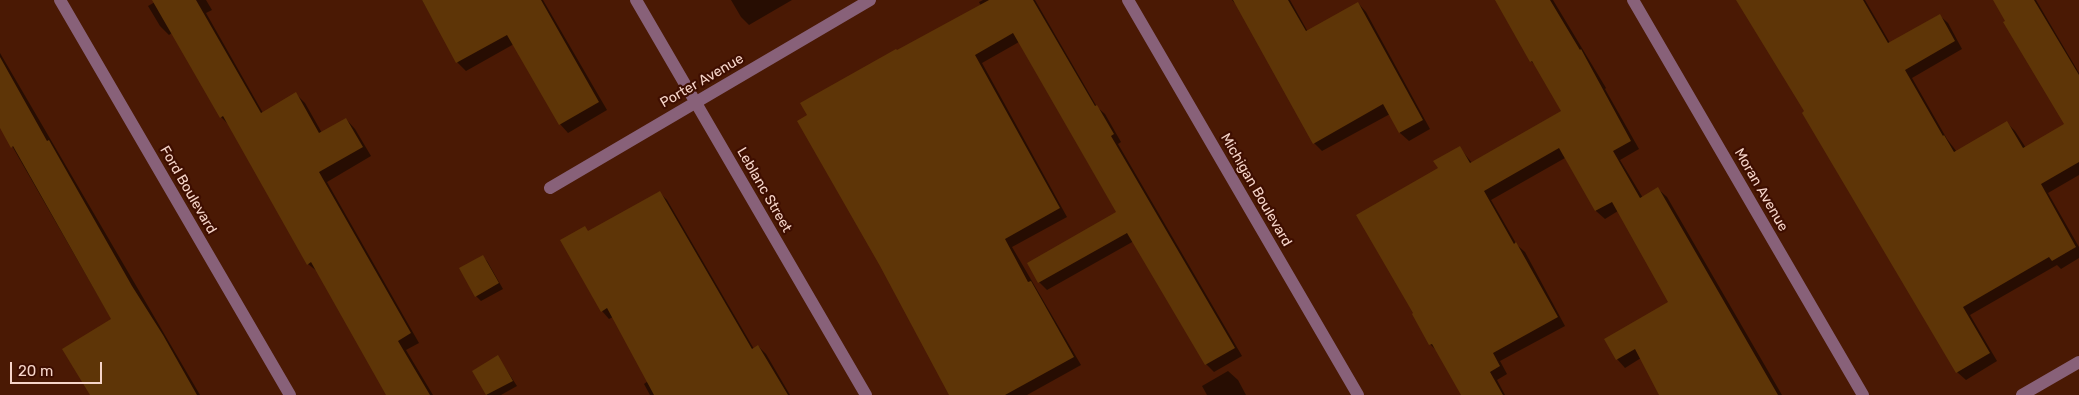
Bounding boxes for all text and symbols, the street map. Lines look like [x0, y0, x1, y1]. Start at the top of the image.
street label: Porter Avenue [657, 50, 747, 112]
street label: Michigan Boulevard [1217, 131, 1295, 249]
street label: Ford Boulevard [156, 143, 220, 237]
street label: Leblanc Street [733, 145, 795, 235]
street label: Moran Avenue [1730, 146, 1792, 234]
scale bar [12, 352, 105, 384]
text: 20 m [18, 362, 53, 380]

